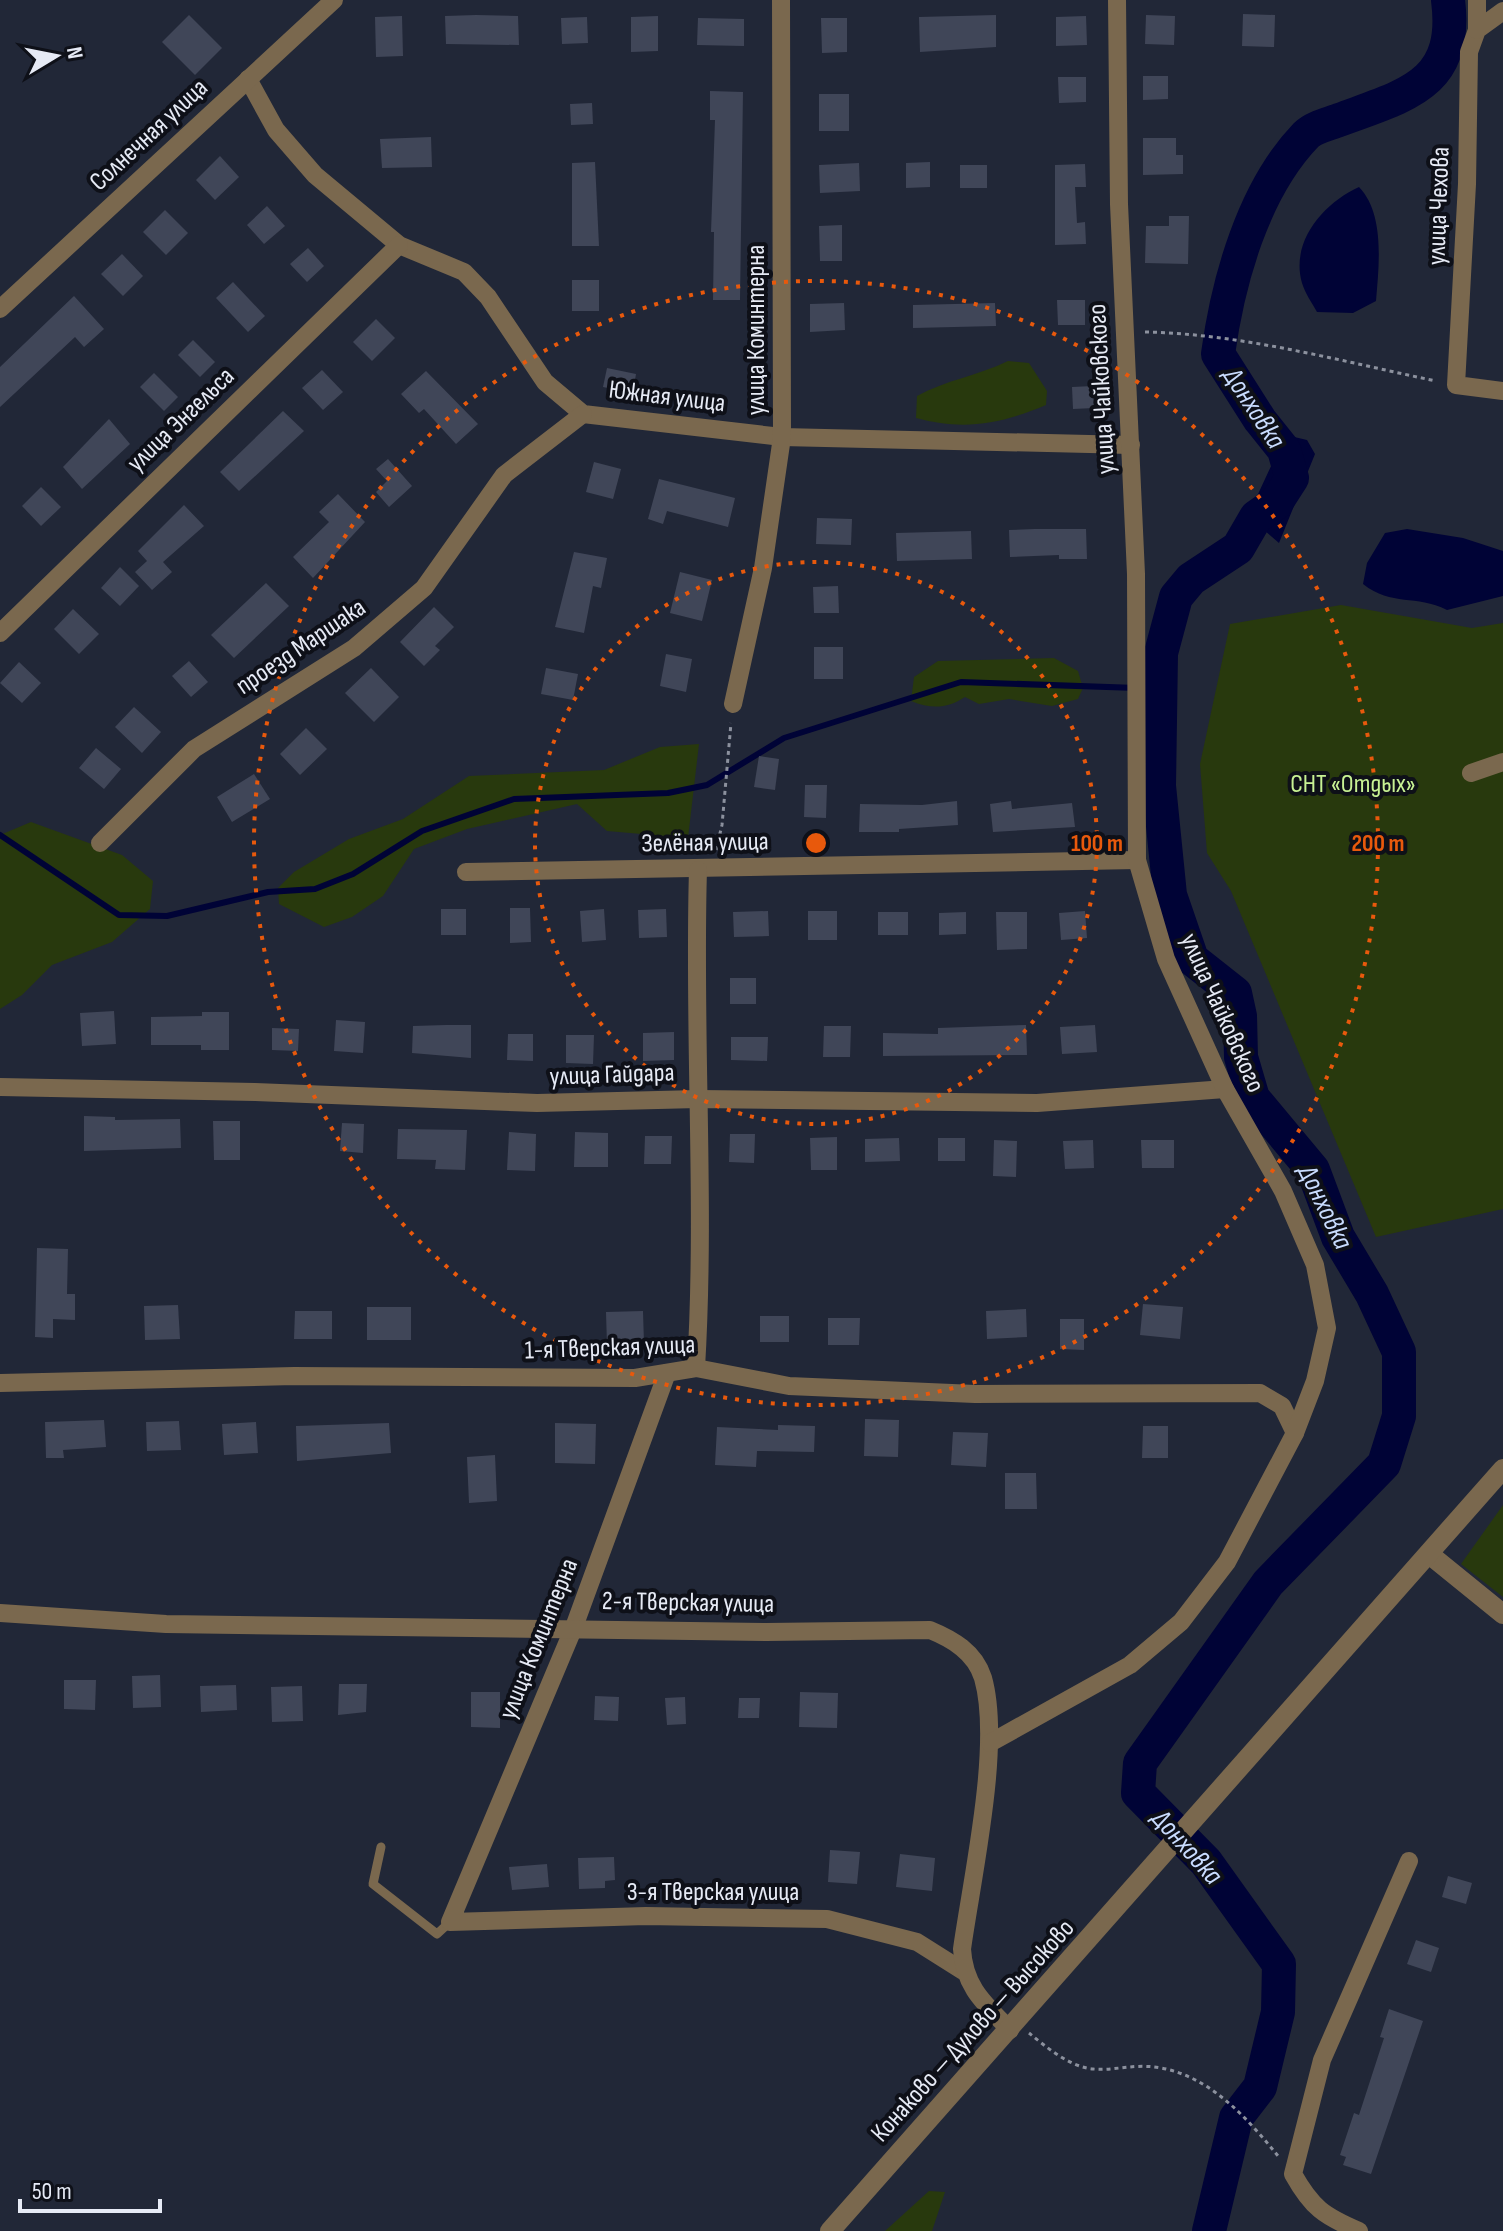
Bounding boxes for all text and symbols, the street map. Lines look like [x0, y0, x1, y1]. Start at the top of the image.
north arrow [16, 16, 96, 96]
text: N [60, 45, 89, 61]
street label: Солнечная улица [84, 72, 214, 198]
street label: улица Чехова [1421, 146, 1457, 266]
street label: улица Коминтерна [741, 245, 772, 415]
street label: улица Чайковского [1082, 303, 1122, 475]
water label: Донховка [1215, 360, 1293, 455]
street label: улица Энгельса [121, 361, 241, 479]
street label: Южная улица [607, 374, 727, 420]
street label: проезд Маршака [230, 592, 372, 702]
park label: СНТ «Отдых» [1290, 769, 1416, 800]
street label: Зелёная улица [641, 826, 769, 860]
centre of rings [802, 829, 830, 857]
text: 100 m [1071, 829, 1123, 858]
text: 200 m [1351, 829, 1405, 858]
street label: улица Чайковского [1173, 929, 1271, 1097]
street label: улица Гайдара [549, 1057, 675, 1093]
water label: Донховка [1290, 1157, 1360, 1255]
street label: 1-я Тверская улица [524, 1330, 696, 1366]
street label: улица Коминтерна [493, 1554, 585, 1724]
street label: 2-я Тверская улица [602, 1586, 774, 1620]
water label: Донховка [1143, 1801, 1230, 1892]
street label: 3-я Тверская улица [627, 1877, 799, 1908]
street label: Конаково — Дулово — Высоково [865, 1913, 1081, 2149]
scale bar [20, 2163, 160, 2213]
text: 50 m [32, 2177, 72, 2206]

